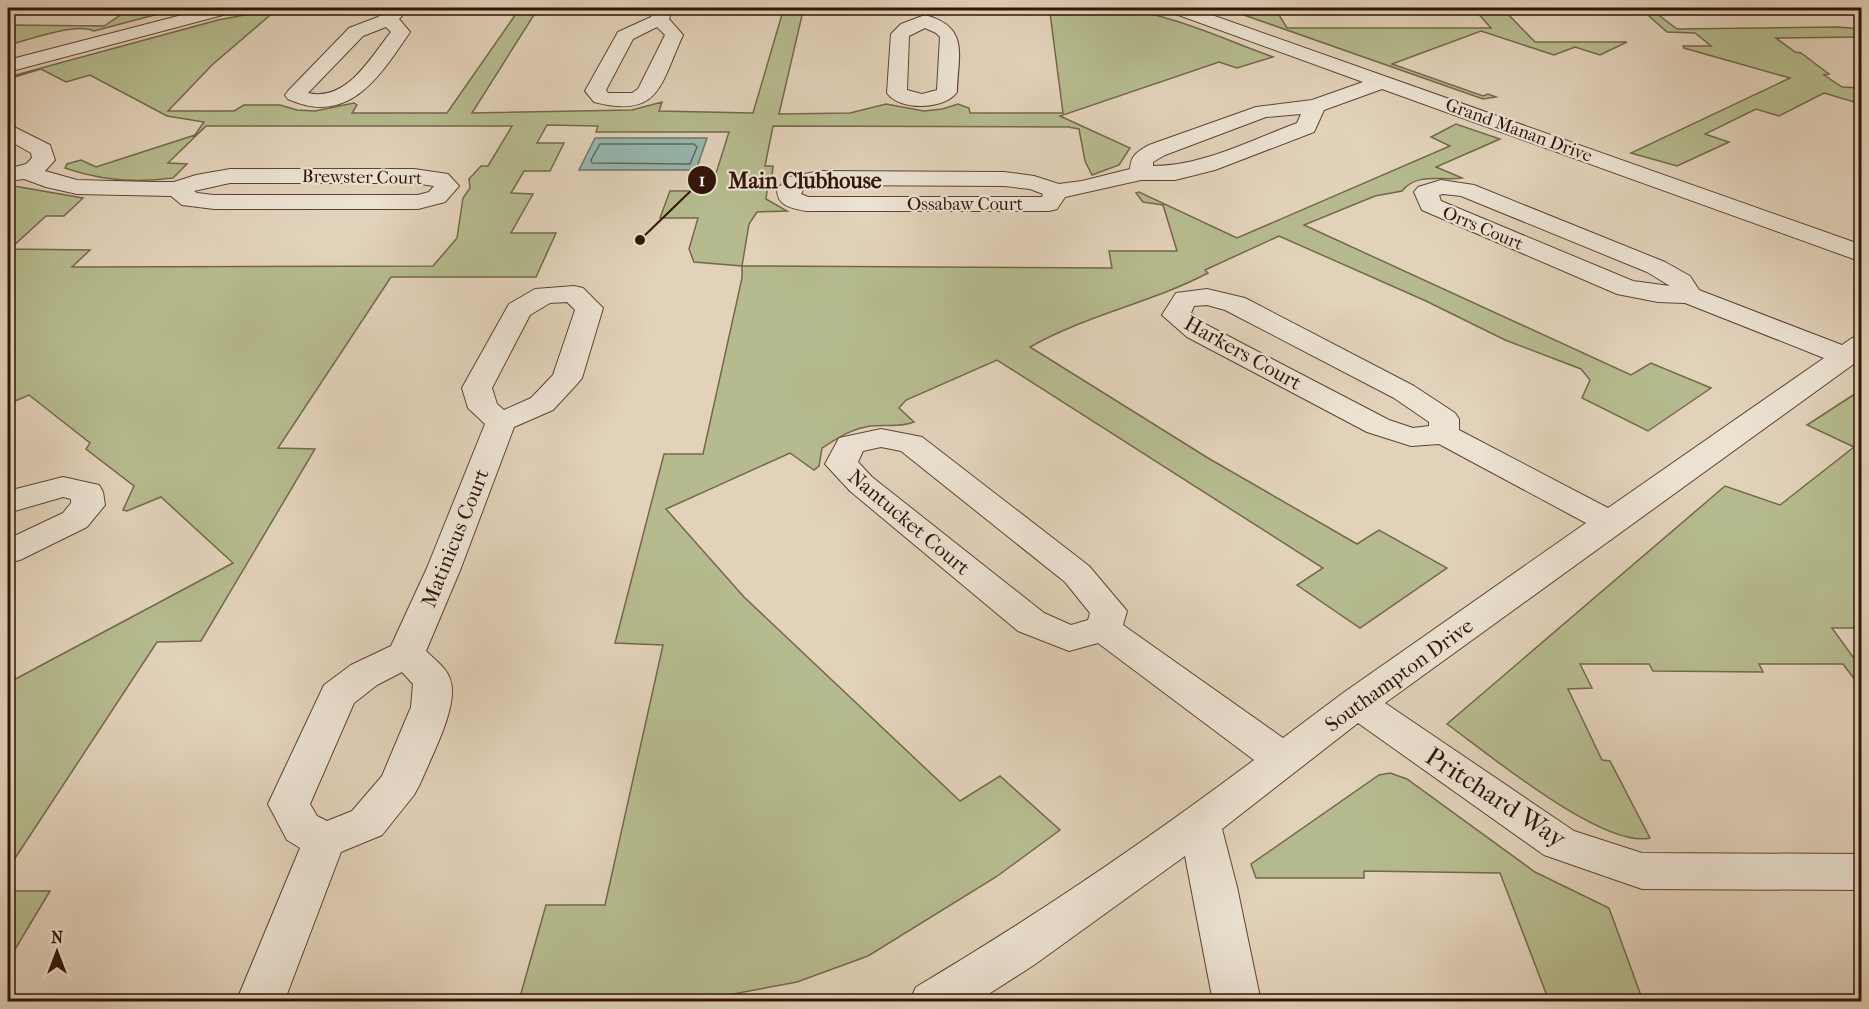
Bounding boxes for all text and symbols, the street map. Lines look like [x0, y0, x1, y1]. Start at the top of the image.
street label: Grand Manan Drive [1443, 94, 1595, 167]
callout: Main Clubhouse [687, 160, 894, 200]
street label: Brewster Court [302, 166, 423, 189]
text: Main Clubhouse [727, 168, 882, 194]
text: 1 [699, 170, 705, 191]
street label: Ossabaw Court [907, 194, 1024, 215]
street label: Orrs Court [1439, 202, 1527, 255]
street label: Harkers Court [1180, 311, 1306, 395]
street label: Nantucket Court [843, 464, 975, 580]
street label: Matinicus Court [416, 465, 494, 611]
street label: Southampton Drive [1320, 613, 1478, 737]
street label: Pritchard Way [1420, 741, 1573, 855]
north arrow [27, 922, 87, 982]
text: N [51, 928, 64, 947]

